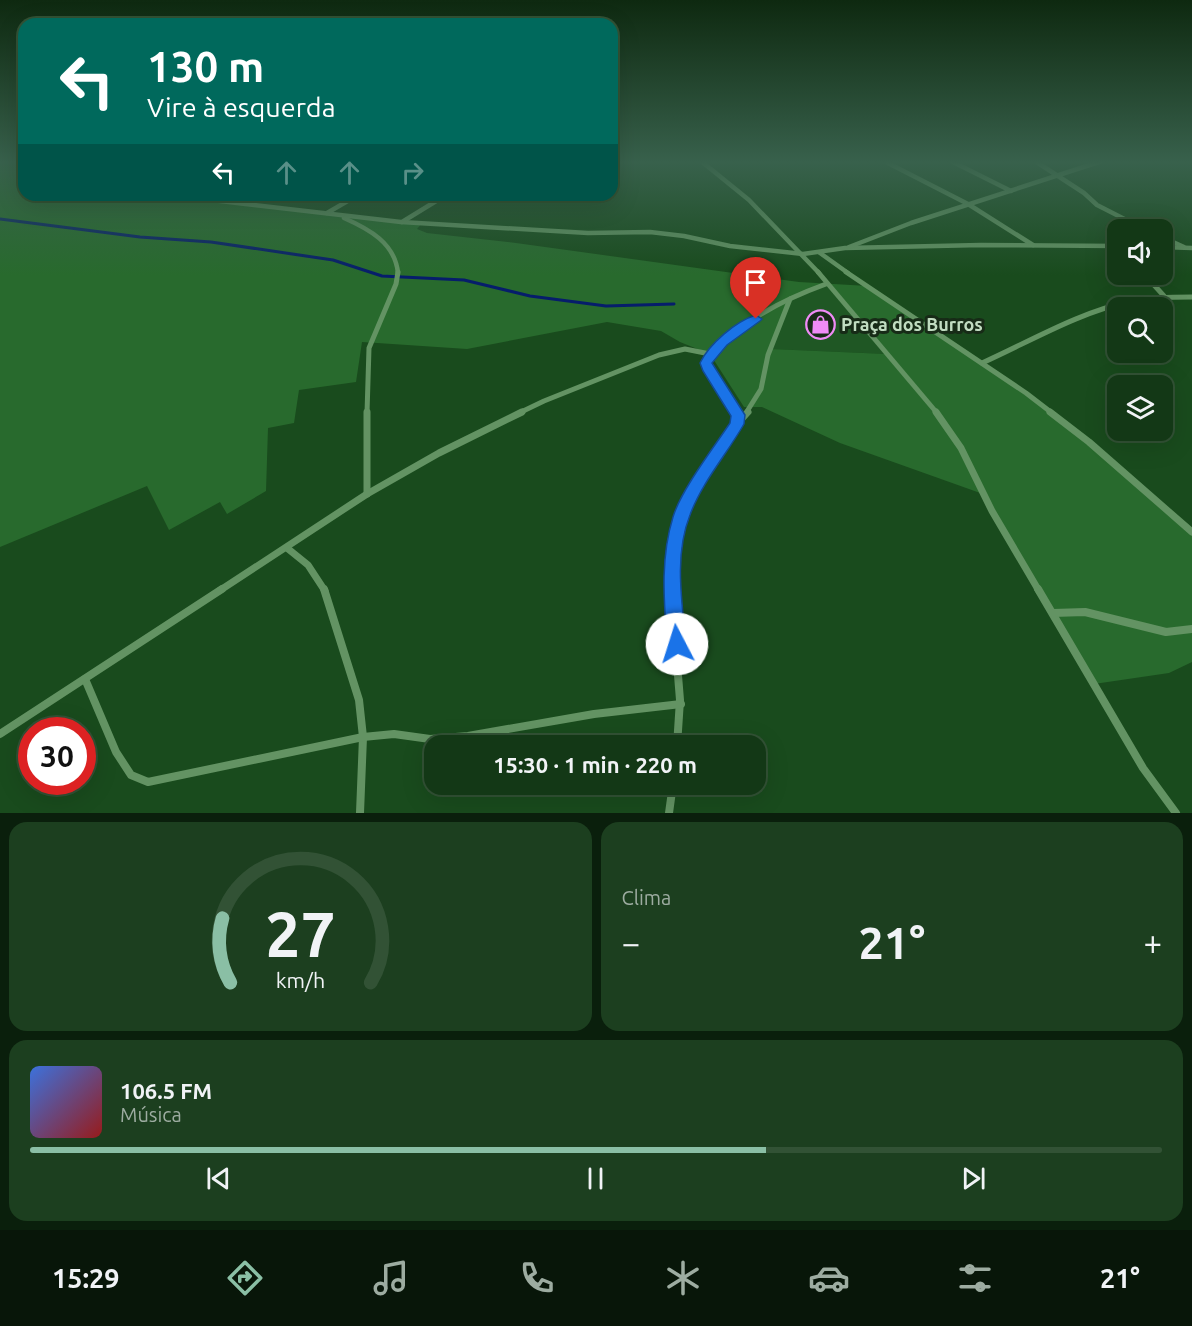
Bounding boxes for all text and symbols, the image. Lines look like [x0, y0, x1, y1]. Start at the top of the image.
icon: left [48, 42, 126, 120]
text: 130 m [147, 43, 264, 90]
text: Vire à esquerda [147, 92, 336, 122]
icon: left [207, 156, 240, 189]
icon: ahead [270, 156, 303, 189]
icon: ahead [333, 156, 366, 189]
icon: right [396, 156, 429, 189]
map controls [1107, 219, 1173, 441]
button: sound [1107, 219, 1173, 285]
pin [730, 257, 781, 319]
icon: arrive [739, 266, 772, 299]
button: search [1107, 297, 1173, 363]
shop icon: Praça dos Burros [804, 308, 836, 340]
place label: Praça dos Burros [841, 314, 983, 335]
button: layers [1107, 375, 1173, 441]
position arrow [645, 612, 709, 676]
speed limit sign: 30 [18, 717, 96, 795]
text: 15:30 · 1 min · 220 m [493, 752, 697, 777]
text: Clima [622, 886, 671, 909]
text: 27 [265, 899, 335, 969]
text: 21° [858, 917, 925, 968]
text: − [622, 924, 640, 961]
text: + [1143, 924, 1162, 961]
text: km/h [275, 969, 325, 993]
text: 106.5 FM [120, 1078, 212, 1103]
text: Música [120, 1103, 182, 1126]
icon: previous [202, 1162, 235, 1195]
icon: pause [579, 1162, 612, 1195]
icon: next [957, 1162, 990, 1195]
icon: directions [224, 1257, 266, 1299]
icon: music [370, 1257, 412, 1299]
icon: phone [516, 1257, 558, 1299]
icon: climate [662, 1257, 704, 1299]
icon: car [808, 1257, 850, 1299]
icon: filters [954, 1257, 996, 1299]
text: 15:29 [52, 1263, 120, 1293]
text: 21° [1100, 1263, 1140, 1293]

